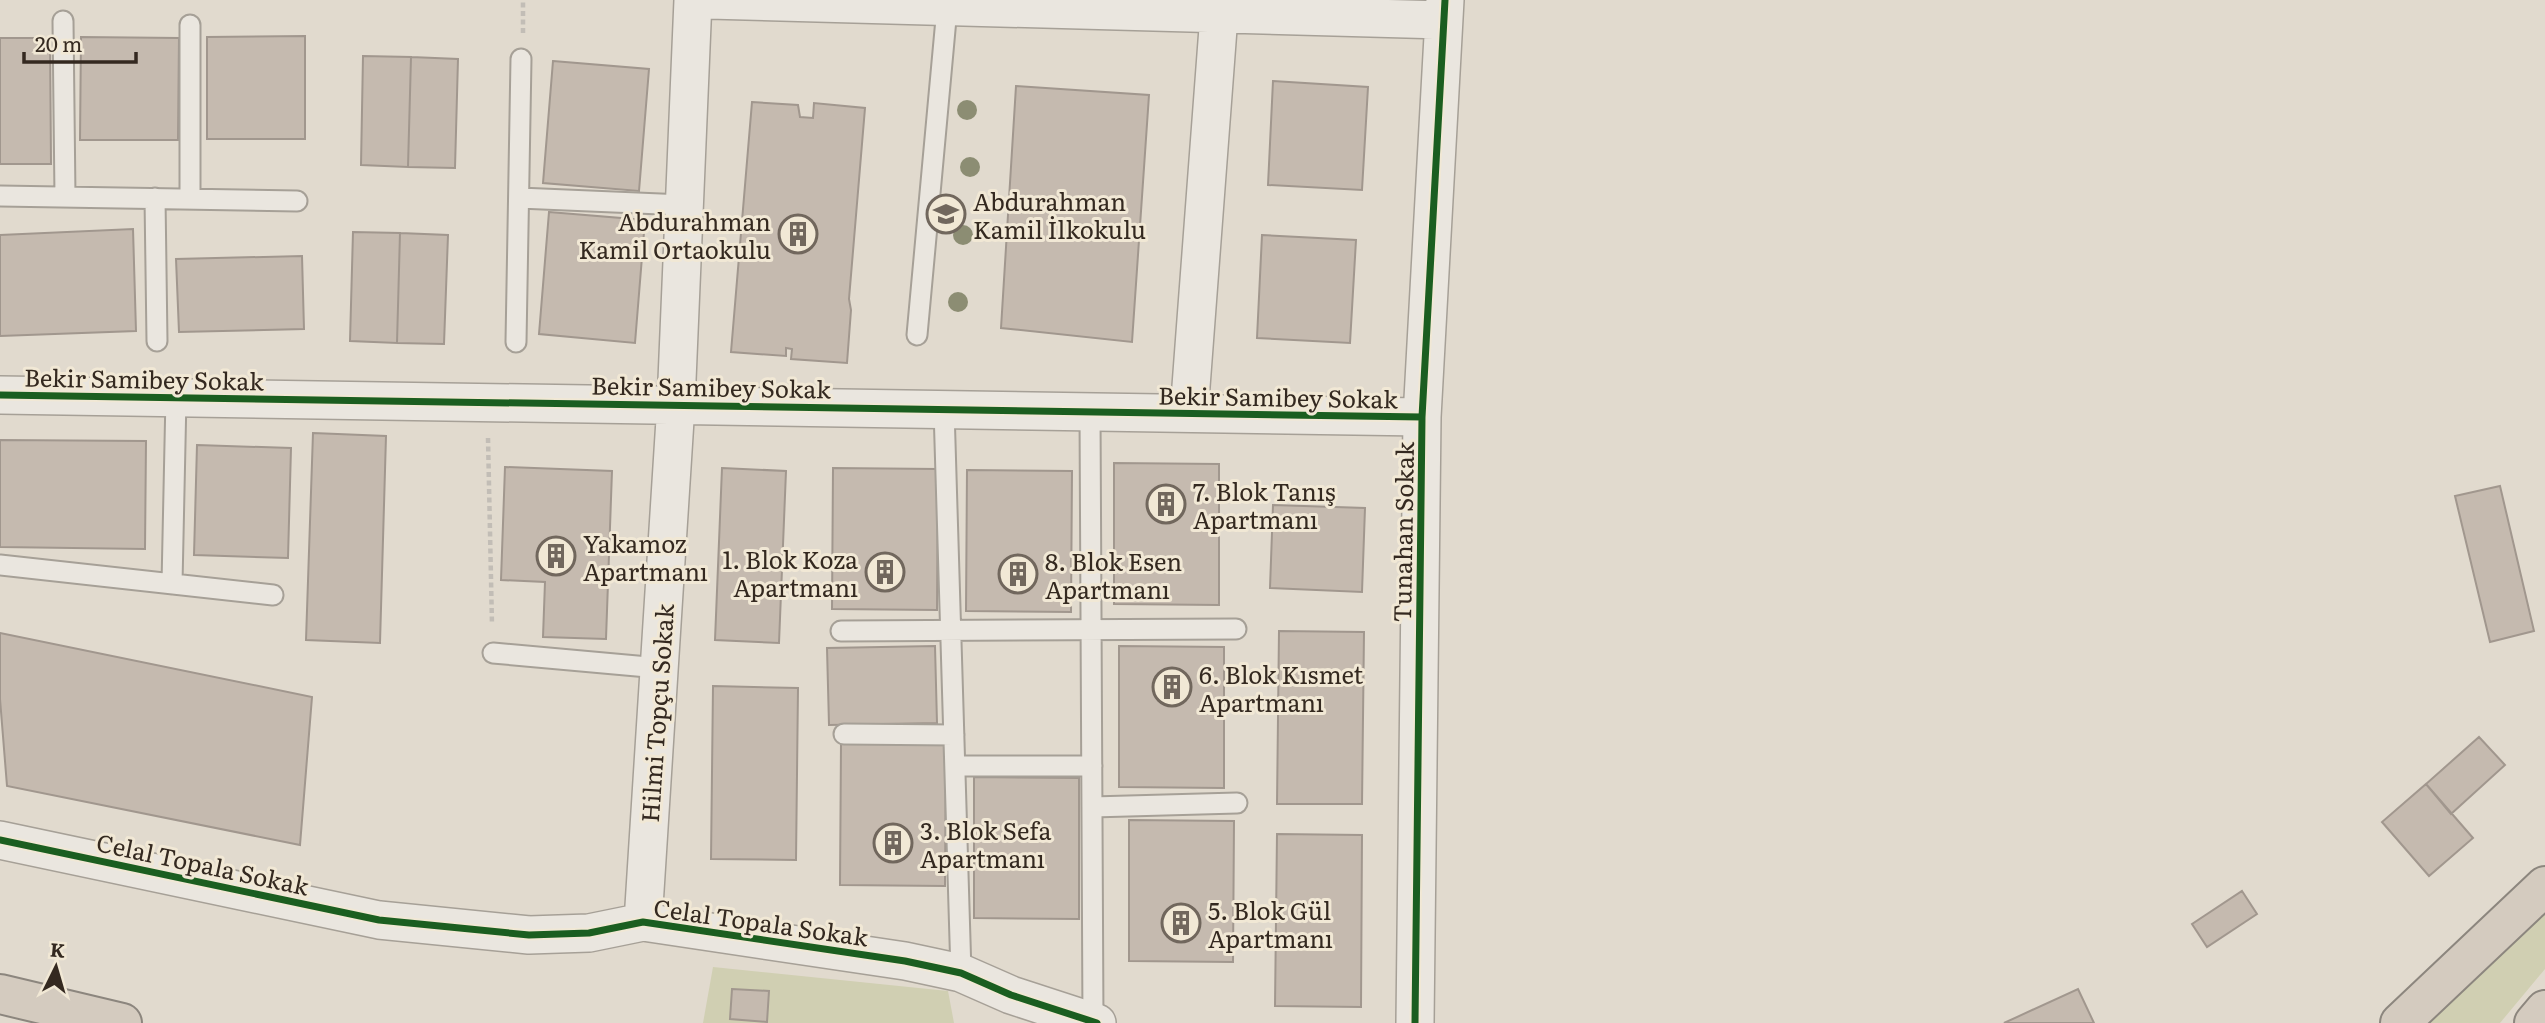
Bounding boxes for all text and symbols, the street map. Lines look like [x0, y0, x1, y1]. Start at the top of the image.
scale bar [24, 21, 136, 65]
text: 20 m [35, 27, 82, 58]
place label: Abdurahman Kamil İlkokulu [973, 183, 1146, 246]
school or university icon: Abdurahman Kamil İlkokulu [925, 193, 967, 235]
place label: Abdurahman Kamil Ortaokulu [578, 203, 771, 266]
building icon: Abdurahman Kamil Ortaokulu [777, 213, 819, 255]
street label: Bekir Samibey Sokak [24, 358, 265, 398]
street label: Bekir Samibey Sokak [591, 366, 832, 406]
street label: Bekir Samibey Sokak [1158, 376, 1399, 416]
street label: Tunahan Sokak [1383, 441, 1421, 623]
place label: 7. Blok Tanış Apartmanı [1193, 473, 1336, 536]
building icon: 7. Blok Tanış Apartmanı [1145, 483, 1187, 525]
place label: Yakamoz Apartmanı [583, 525, 708, 588]
building icon: Yakamoz Apartmanı [535, 535, 577, 577]
place label: 1. Blok Koza Apartmanı [723, 541, 858, 604]
place label: 8. Blok Esen Apartmanı [1045, 543, 1182, 606]
building icon: 1. Blok Koza Apartmanı [864, 551, 906, 593]
building icon: 8. Blok Esen Apartmanı [997, 553, 1039, 595]
street label: Hilmi Topçu Sokak [631, 602, 681, 823]
place label: 6. Blok Kısmet Apartmanı [1199, 656, 1364, 719]
building icon: 6. Blok Kısmet Apartmanı [1151, 666, 1193, 708]
place label: 3. Blok Sefa Apartmanı [920, 812, 1051, 875]
building icon: 3. Blok Sefa Apartmanı [872, 822, 914, 864]
street label: Celal Topala Sokak [94, 823, 313, 903]
street label: Celal Topala Sokak [651, 889, 871, 953]
place label: 5. Blok Gül Apartmanı [1208, 892, 1333, 955]
building icon: 5. Blok Gül Apartmanı [1160, 902, 1202, 944]
north arrow [21, 932, 91, 1002]
text: K [49, 934, 66, 964]

